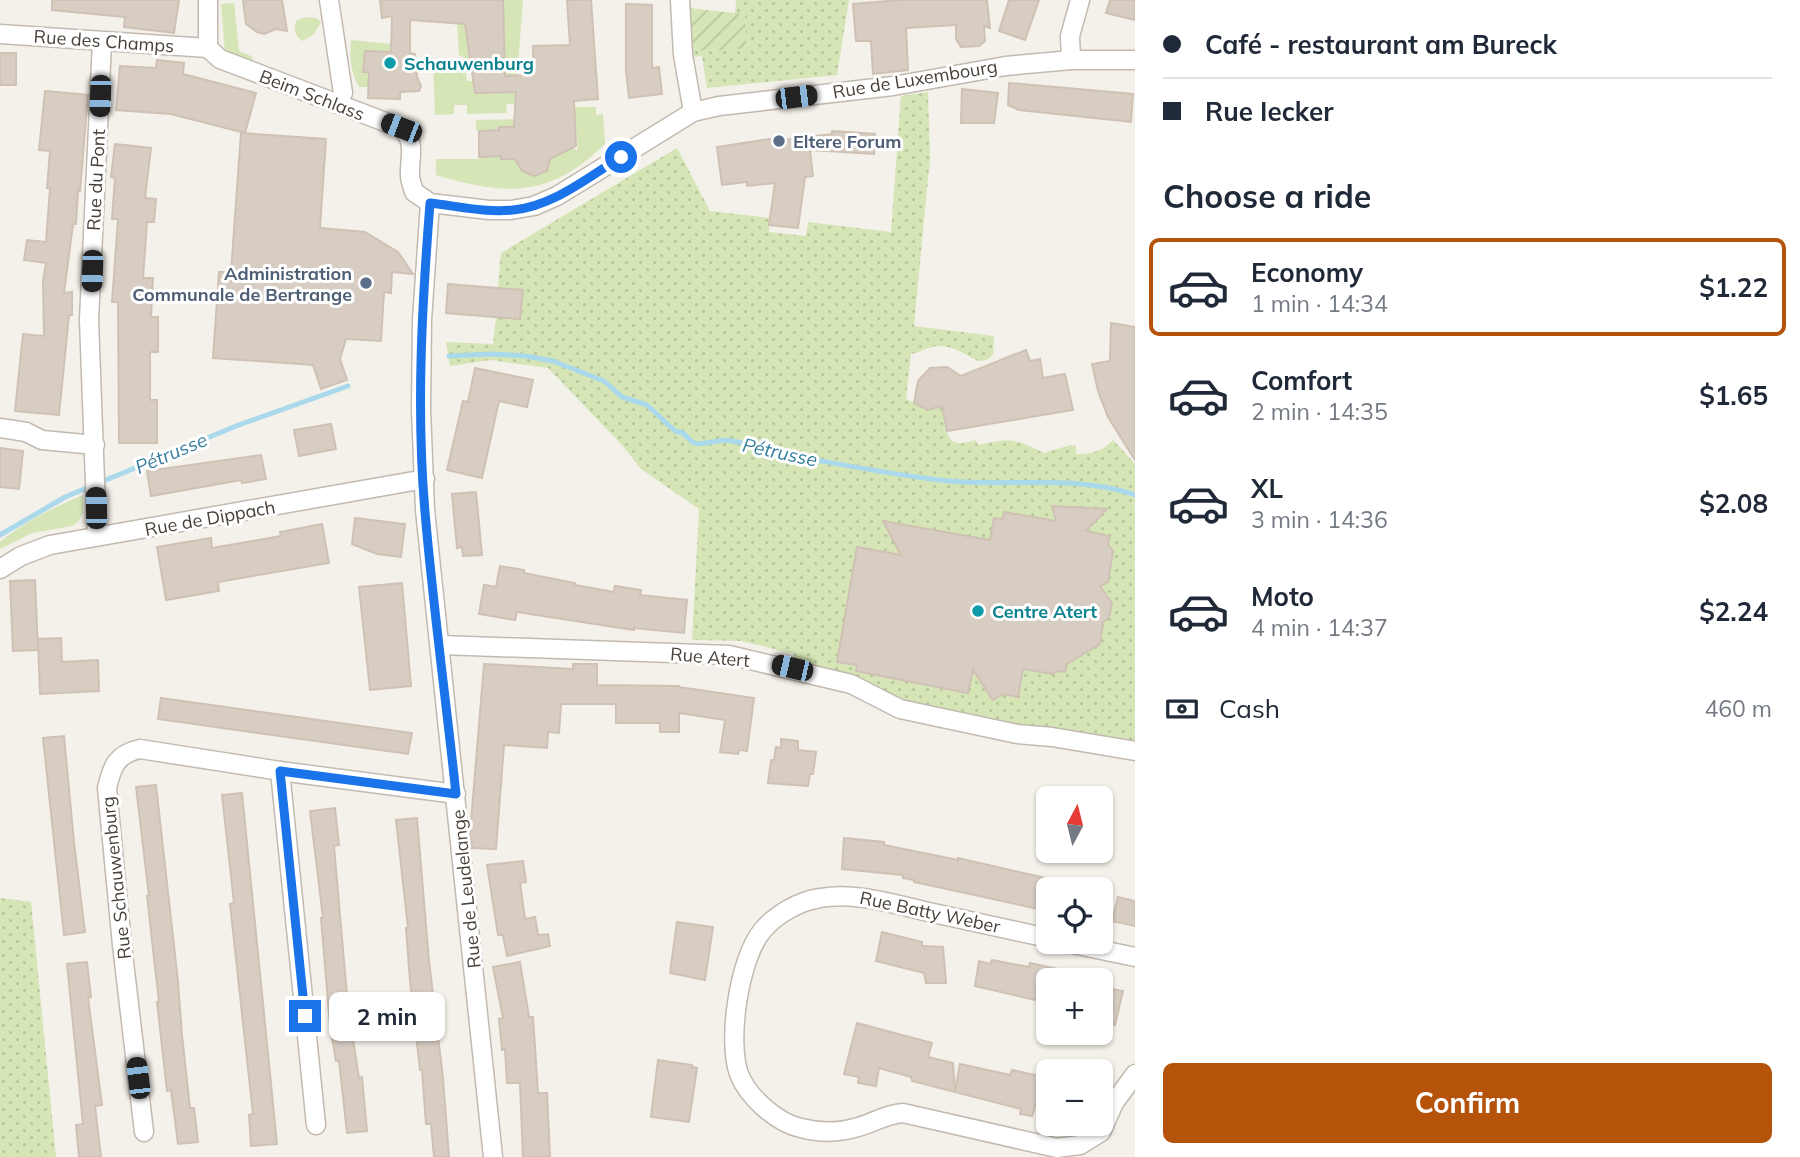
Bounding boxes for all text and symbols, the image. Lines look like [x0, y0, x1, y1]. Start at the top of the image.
street label: Rue des Champs [33, 25, 175, 57]
text: Café - restaurant am Bureck [1205, 28, 1557, 61]
place label: Schauwenburg [404, 52, 534, 75]
marker: Schauwenburg [382, 55, 398, 71]
street label: Rue de Luxembourg [831, 55, 999, 103]
street label: Beim Schlass [256, 64, 368, 126]
car [89, 75, 112, 117]
car [774, 84, 819, 110]
text: Rue Iecker [1205, 95, 1333, 128]
car [378, 111, 425, 145]
street label: Rue du Pont [82, 129, 110, 231]
place label: Eltere Forum [793, 130, 901, 153]
marker: Eltere Forum [771, 133, 787, 149]
route start [605, 141, 637, 173]
text: Choose a ride [1163, 176, 1371, 216]
car [81, 250, 104, 292]
icon: car [1167, 256, 1230, 319]
text: Economy [1251, 256, 1363, 289]
place label: Administration Communale de Bertrange [132, 262, 352, 306]
text: $1.22 [1699, 271, 1768, 304]
marker: Administration Communale de Bertrange [358, 275, 374, 291]
text: 1 min · 14:34 [1251, 289, 1388, 318]
icon: car [1167, 364, 1230, 427]
text: Comfort [1251, 364, 1352, 397]
text: $1.65 [1699, 379, 1768, 412]
text: 2 min · 14:35 [1251, 397, 1388, 426]
water label: Pétrusse [131, 427, 211, 479]
water label: Pétrusse [740, 432, 820, 472]
icon: car [1167, 472, 1230, 535]
text: XL [1251, 472, 1283, 505]
car [86, 487, 107, 529]
text: $2.08 [1699, 487, 1768, 520]
street label: Rue de Dippach [143, 495, 277, 541]
text: 3 min · 14:36 [1251, 505, 1388, 534]
icon: car [1167, 580, 1230, 643]
text: Moto [1251, 580, 1314, 613]
text: $2.24 [1699, 595, 1768, 628]
place label: Centre Atert [992, 600, 1097, 623]
marker: Centre Atert [970, 603, 986, 619]
text: 4 min · 14:37 [1251, 613, 1388, 642]
street label: Rue Atert [669, 642, 751, 672]
car [770, 653, 815, 683]
icon: cash [1163, 690, 1201, 728]
text: Cash [1219, 692, 1280, 725]
text: 460 m [1704, 694, 1772, 723]
north arrow [1036, 786, 1113, 863]
map controls [1036, 786, 1113, 1136]
street label: Rue Schauwenburg [96, 795, 136, 961]
street label: Rue de Leudelange [446, 809, 486, 969]
button: locate [1036, 877, 1113, 954]
street label: Rue Batty Weber [858, 886, 1003, 938]
button: + [1036, 968, 1113, 1045]
callout: 2 min [330, 992, 445, 1040]
route end [289, 1000, 321, 1032]
text: 2 min [357, 1002, 417, 1031]
car [126, 1056, 151, 1100]
button: − [1036, 1059, 1113, 1136]
button: Confirm [1163, 1063, 1772, 1143]

